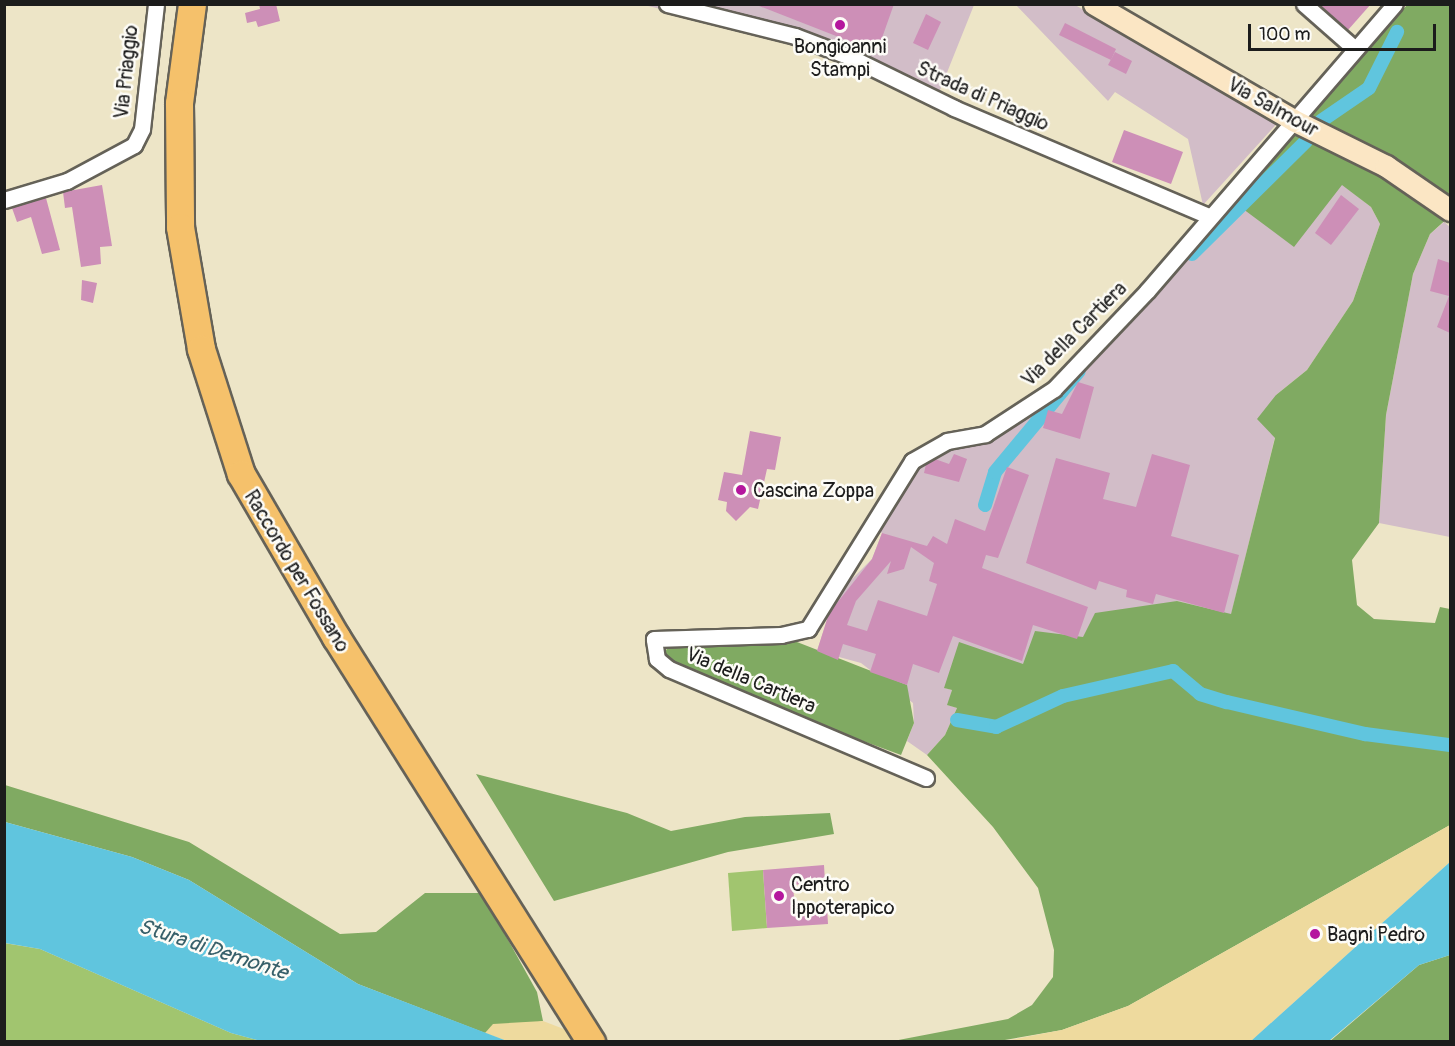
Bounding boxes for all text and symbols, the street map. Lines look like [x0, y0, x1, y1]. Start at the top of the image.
scale bar [1251, 12, 1438, 50]
marker: Bongioanni Stampi [833, 18, 847, 32]
text: 100 m [1259, 23, 1311, 46]
street label: Via Priaggio [109, 24, 143, 120]
place label: Bongioanni Stampi [794, 35, 886, 82]
street label: Strada di Priaggio [913, 56, 1053, 136]
street label: Via Salmour [1223, 72, 1323, 142]
street label: Via della Cartiera [1016, 276, 1132, 392]
place label: Cascina Zoppa [753, 478, 874, 502]
marker: Cascina Zoppa [734, 483, 748, 497]
street label: Raccordo per Fossano [239, 486, 355, 656]
street label: Via della Cartiera [682, 642, 820, 718]
place label: Centro Ippoterapico [791, 873, 895, 920]
marker: Centro Ippoterapico [772, 889, 786, 903]
water label: Stura di Demonte [135, 914, 291, 986]
place label: Bagni Pedro [1327, 922, 1425, 946]
marker: Bagni Pedro [1308, 927, 1322, 941]

